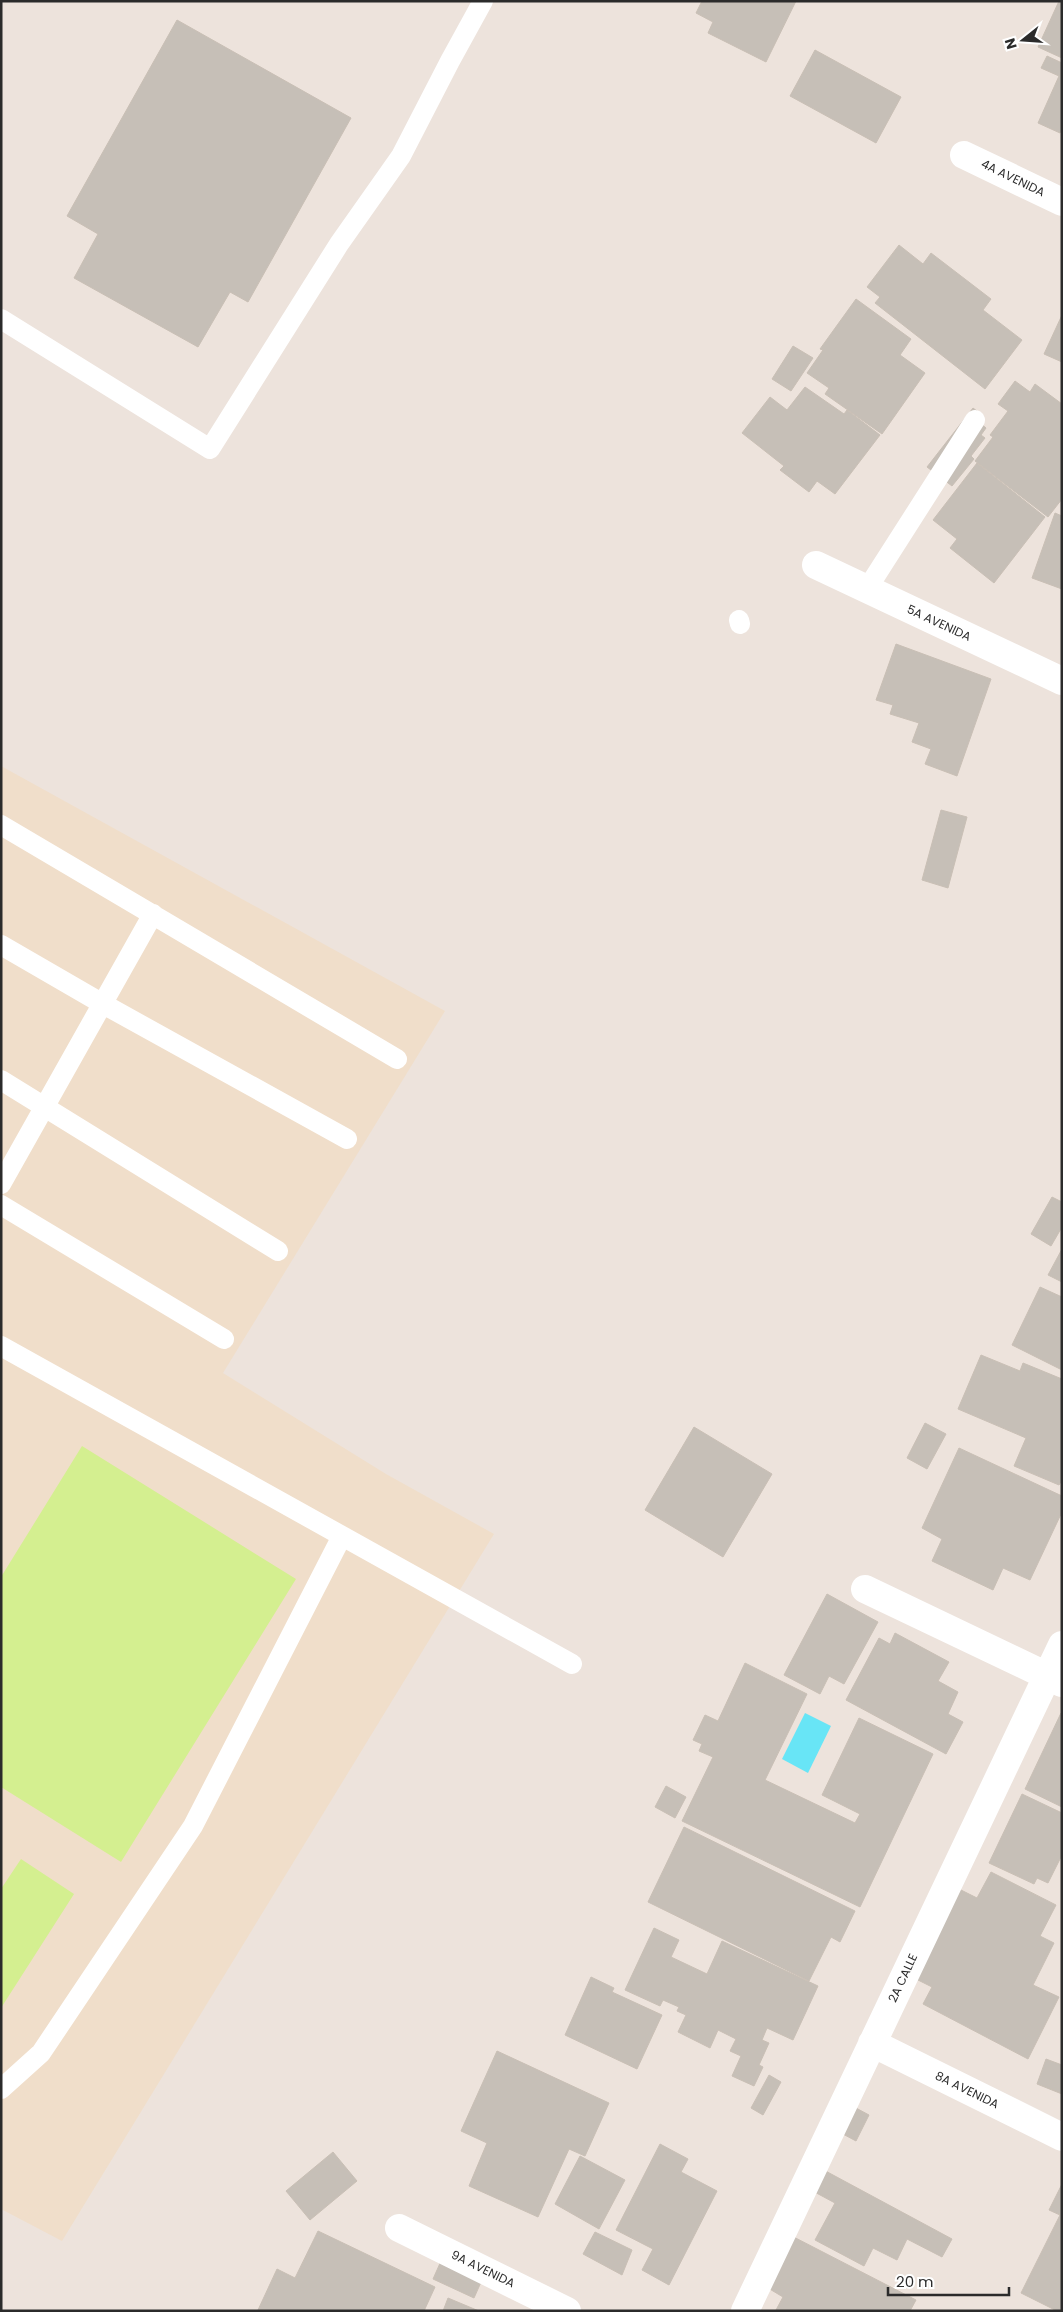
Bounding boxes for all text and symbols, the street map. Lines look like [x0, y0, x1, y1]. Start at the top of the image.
north arrow [998, 15, 1048, 65]
text: N [999, 36, 1022, 52]
street label: 4A AVENIDA [978, 155, 1048, 200]
street label: 5A AVENIDA [904, 600, 974, 645]
street label: 2A CALLE [884, 1951, 921, 2005]
street label: 8A AVENIDA [932, 2067, 1002, 2112]
street label: 9A AVENIDA [448, 2246, 518, 2291]
scale bar [888, 2264, 1009, 2296]
text: 20 m [896, 2271, 934, 2292]

